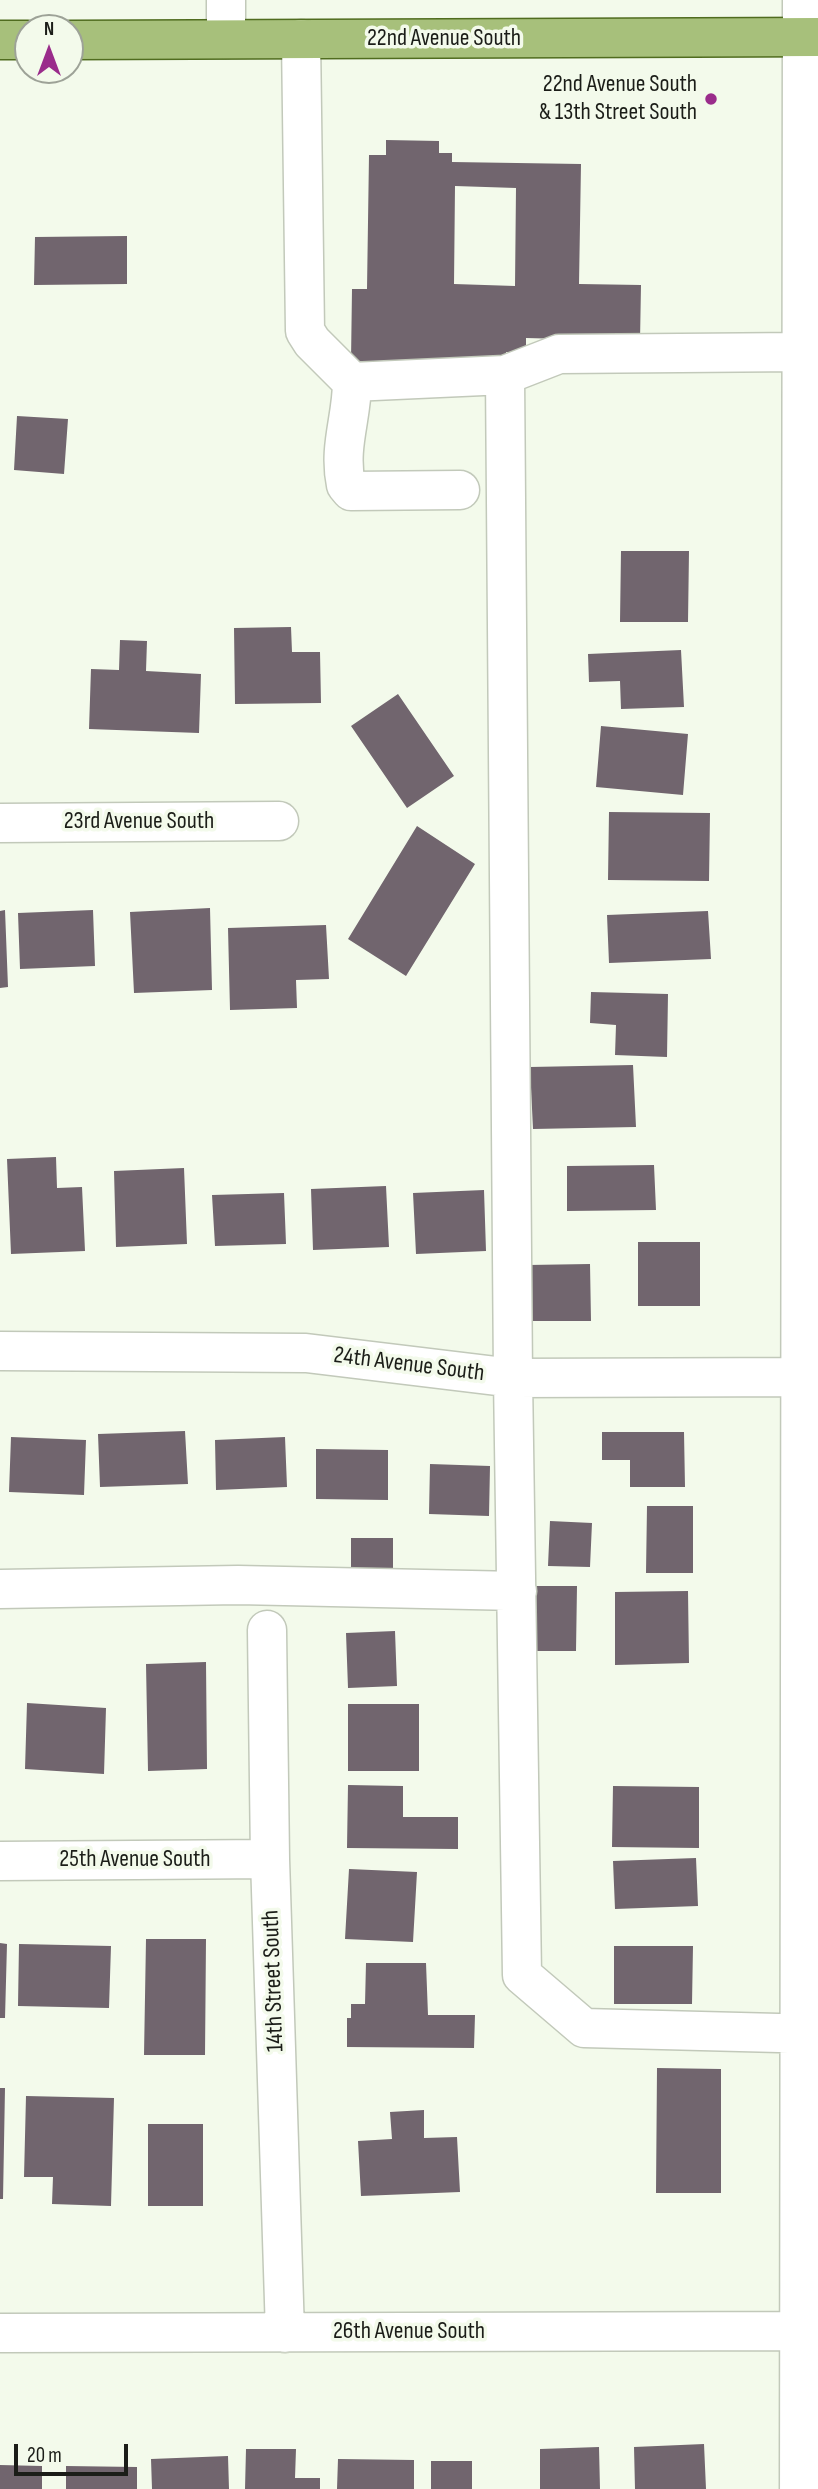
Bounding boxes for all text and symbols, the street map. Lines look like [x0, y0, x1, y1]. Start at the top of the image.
north arrow [14, 14, 84, 84]
text: N [44, 18, 54, 41]
street label: 22nd Avenue South [367, 25, 521, 53]
place label: 22nd Avenue South & 13th Street South [539, 71, 697, 127]
marker: 22nd Avenue South & 13th Street South [703, 91, 719, 107]
street label: 23rd Avenue South [64, 808, 214, 836]
street label: 24th Avenue South [332, 1341, 486, 1389]
street label: 25th Avenue South [59, 1846, 211, 1874]
street label: 14th Street South [257, 1909, 291, 2053]
street label: 26th Avenue South [333, 2318, 485, 2346]
scale bar [18, 2430, 131, 2474]
text: 20 m [27, 2443, 62, 2468]

